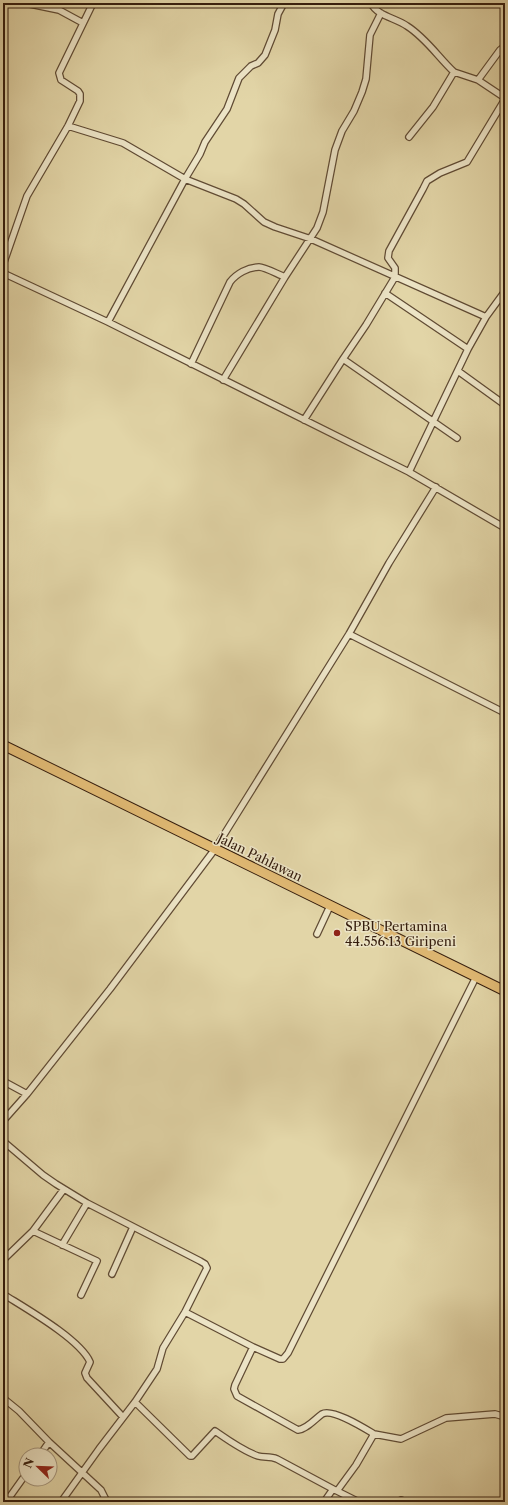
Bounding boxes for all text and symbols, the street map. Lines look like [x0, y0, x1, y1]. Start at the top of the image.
street label: Jalan Pahlawan [213, 829, 305, 885]
place label: SPBU Pertamina 44.556.13 Giripeni [345, 918, 456, 949]
marker: SPBU Pertamina 44.556.13 Giripeni [332, 928, 342, 938]
north arrow [18, 1447, 58, 1487]
text: N [20, 1456, 37, 1470]

